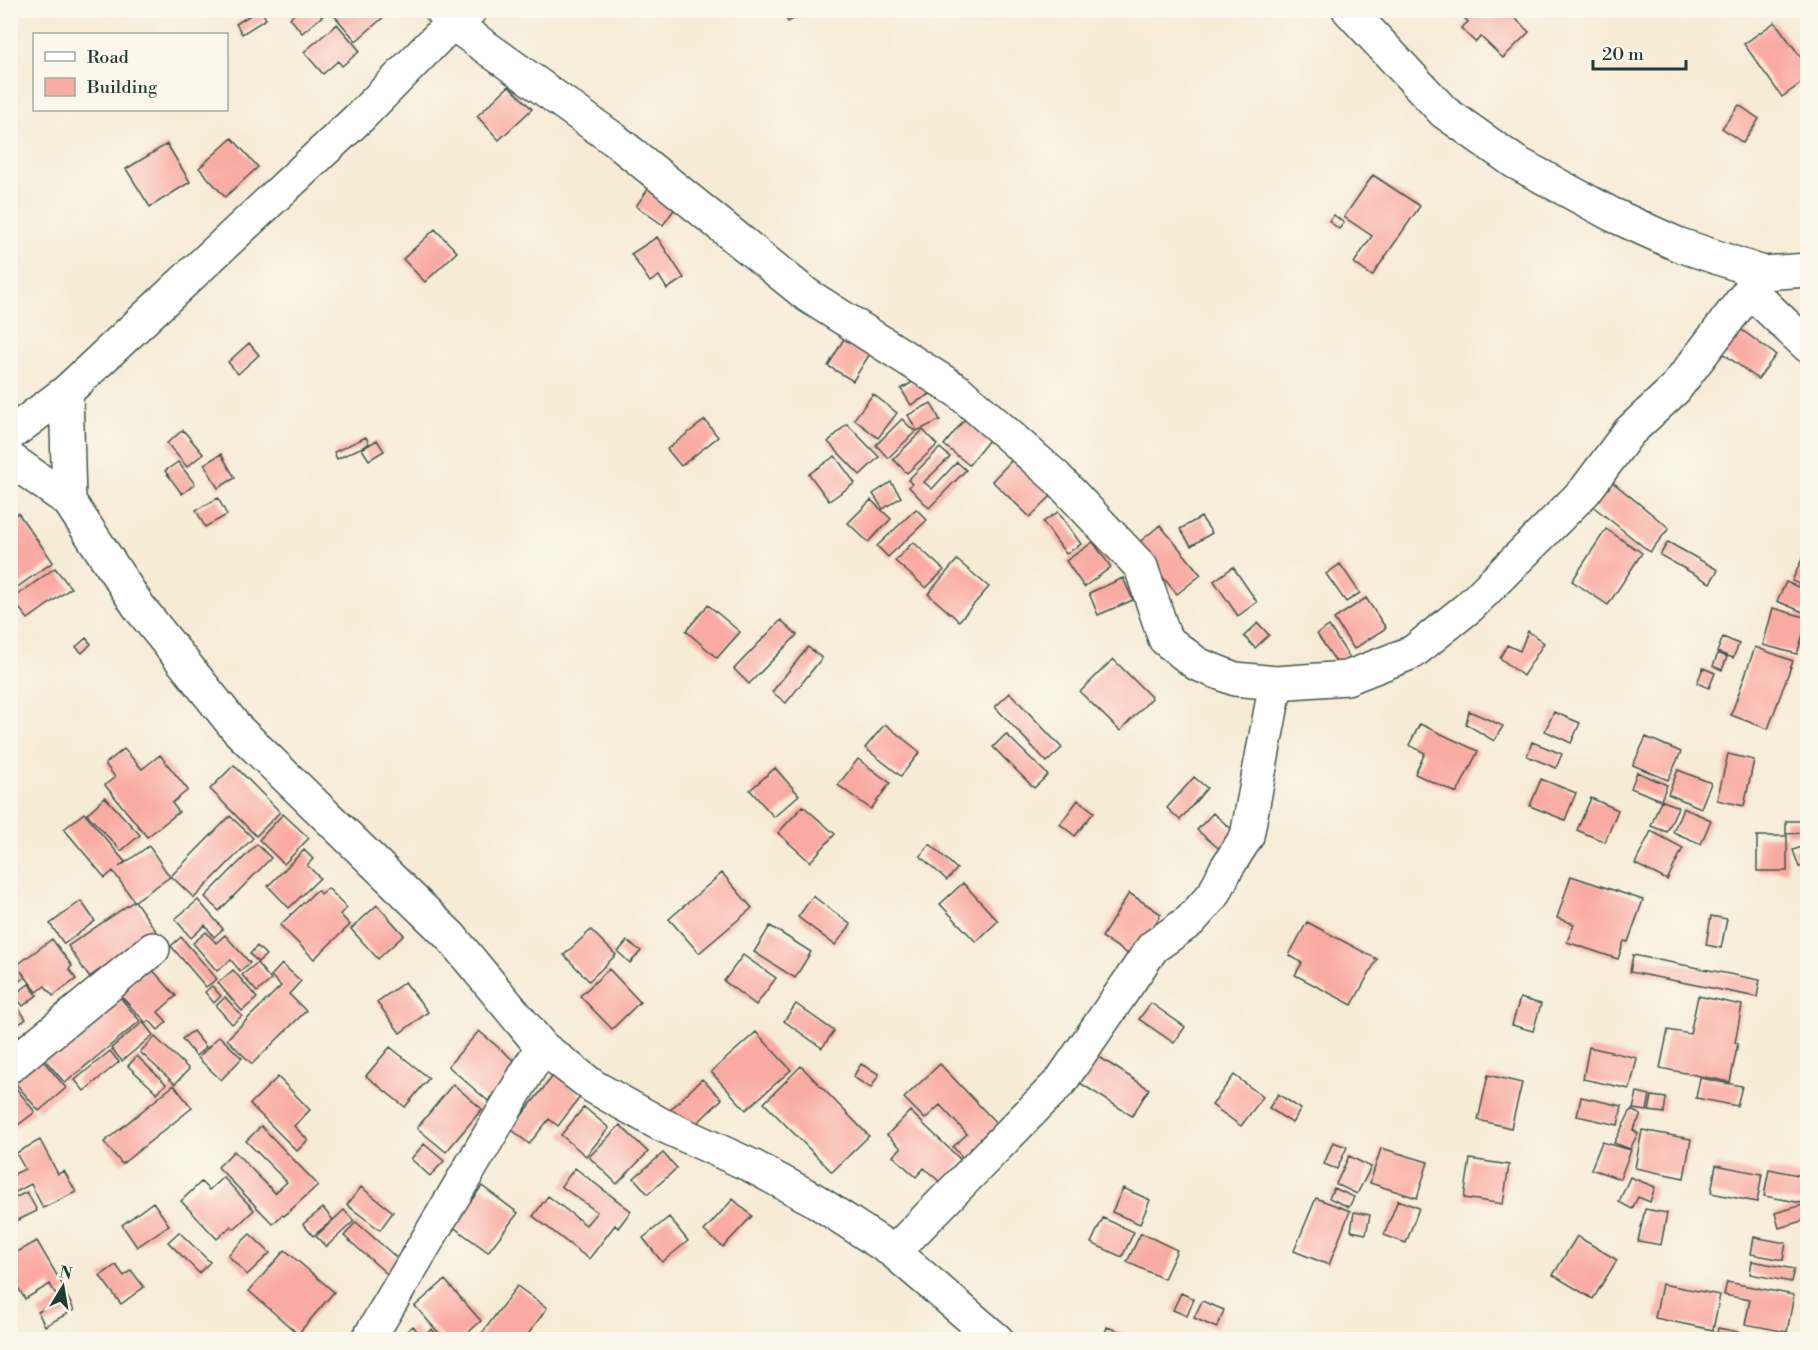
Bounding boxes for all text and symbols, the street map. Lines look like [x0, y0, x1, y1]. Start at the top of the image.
legend [33, 33, 228, 111]
scale bar [1593, 33, 1686, 71]
text: 20 m [1602, 43, 1644, 66]
text: Road [87, 46, 130, 69]
text: Building [86, 76, 158, 99]
north arrow [33, 1257, 93, 1317]
text: N [58, 1262, 74, 1284]

